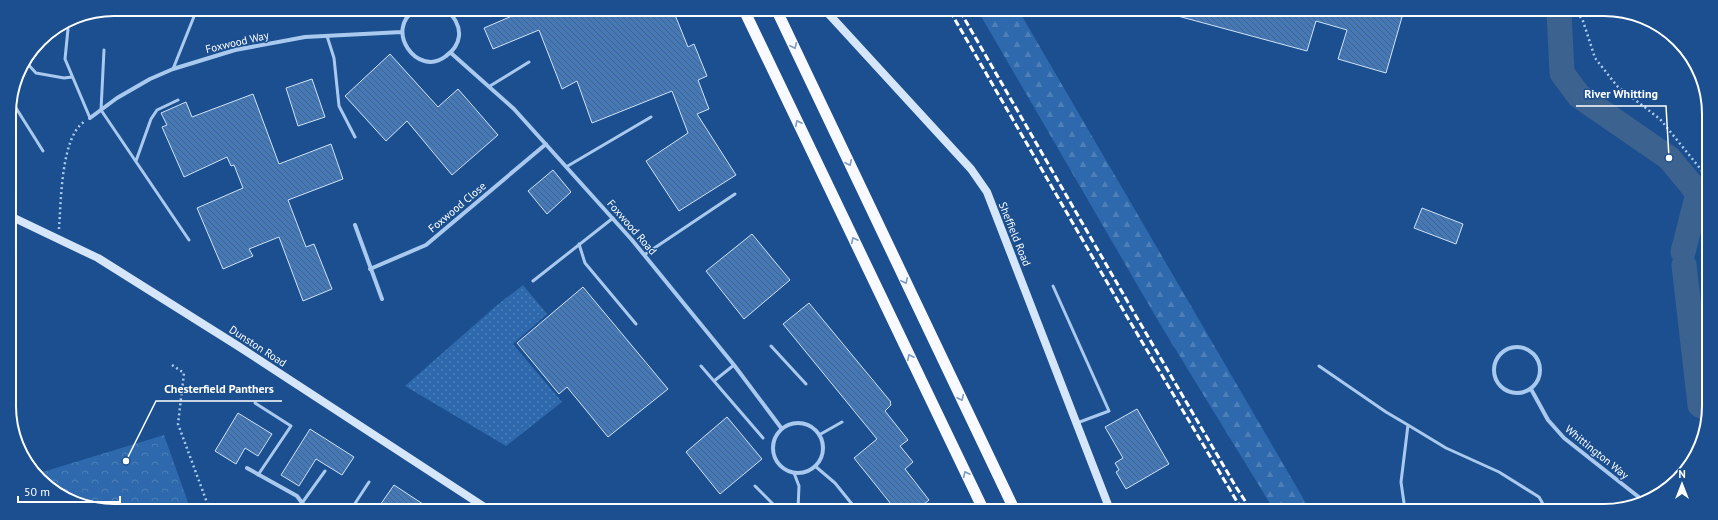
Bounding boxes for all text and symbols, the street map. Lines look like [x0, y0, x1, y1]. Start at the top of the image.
street label: Foxwood Way [204, 28, 271, 56]
one-way arrow [789, 41, 797, 49]
callout: River Whitting [1576, 82, 1666, 106]
text: River Whitting [1584, 86, 1658, 101]
one-way arrow [795, 119, 803, 127]
one-way arrow [844, 159, 852, 167]
street label: Foxwood Close [425, 178, 489, 235]
street label: Foxwood Road [604, 196, 660, 258]
street label: Sheffield Road [996, 200, 1034, 268]
one-way arrow [851, 237, 859, 244]
one-way arrow [900, 276, 908, 284]
street label: Dunston Road [227, 322, 289, 370]
one-way arrow [907, 354, 915, 361]
callout: Chesterfield Panthers [156, 377, 282, 401]
text: Chesterfield Panthers [164, 381, 274, 396]
one-way arrow [956, 394, 964, 401]
street label: Whittington Way [1562, 422, 1632, 482]
north arrow [1662, 464, 1702, 504]
text: N [1678, 467, 1686, 481]
one-way arrow [963, 471, 971, 479]
scale bar [18, 478, 120, 504]
text: 50 m [24, 484, 50, 499]

